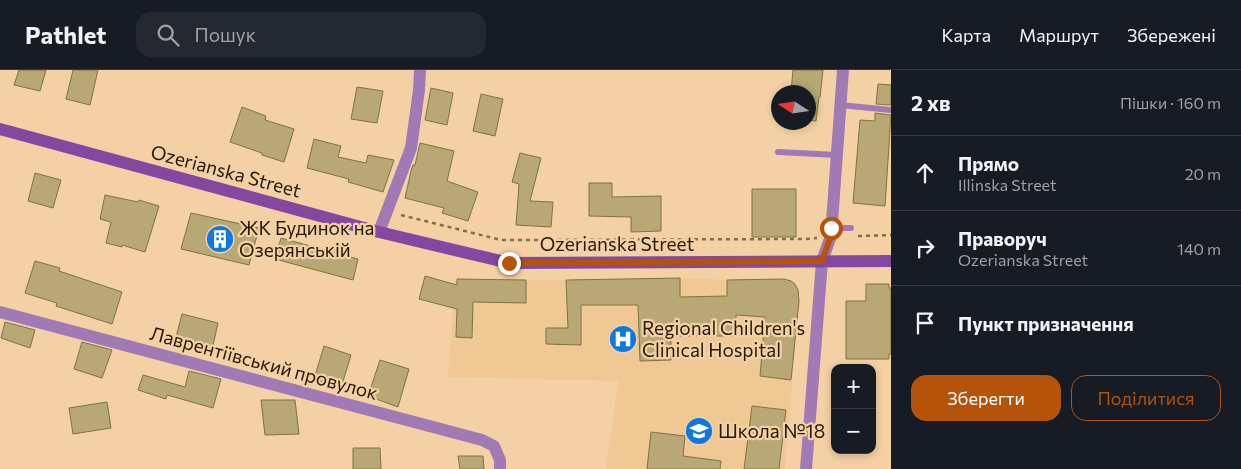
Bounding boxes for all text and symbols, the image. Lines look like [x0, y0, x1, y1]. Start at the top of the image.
search box [136, 12, 486, 57]
text: Pathlet [25, 20, 106, 49]
icon: search [154, 21, 182, 49]
text: Пошук [194, 23, 256, 46]
text: Карта [941, 24, 991, 46]
text: Маршрут [1019, 24, 1099, 46]
text: Збережені [1127, 24, 1216, 46]
north arrow [771, 85, 816, 130]
text: 2 хв [911, 90, 950, 115]
text: Пішки · 160 m [1120, 93, 1221, 112]
street label: Ozerianska Street [149, 139, 304, 202]
text: Прямо [958, 152, 1019, 175]
icon: ahead [911, 159, 939, 187]
text: 20 m [1185, 164, 1221, 183]
text: Illinska Street [958, 175, 1057, 194]
place label: ЖК Будинок на Озерянській [239, 216, 374, 261]
route start [820, 217, 843, 240]
building icon: ЖК Будинок на Озерянській [205, 224, 235, 254]
text: Праворуч [958, 227, 1047, 250]
street label: Ozerianska Street [540, 232, 694, 255]
icon: right [911, 234, 939, 262]
text: 140 m [1177, 239, 1221, 258]
text: Ozerianska Street [958, 250, 1088, 269]
route end [498, 252, 521, 275]
icon: arrive [911, 309, 939, 337]
text: Пункт призначення [958, 312, 1134, 335]
place label: Regional Children's Clinical Hospital [642, 316, 805, 361]
street label: Лаврентіївський провулок [148, 321, 381, 404]
hospital icon: Regional Children's Clinical Hospital [608, 324, 638, 354]
map controls [831, 364, 876, 454]
button: + [831, 364, 876, 409]
button: Зберегти [911, 375, 1061, 421]
button: Поділитися [1071, 375, 1221, 421]
button: − [831, 409, 876, 454]
school or university icon: Школа №18 [684, 416, 714, 446]
place label: Школа №18 [718, 419, 825, 442]

